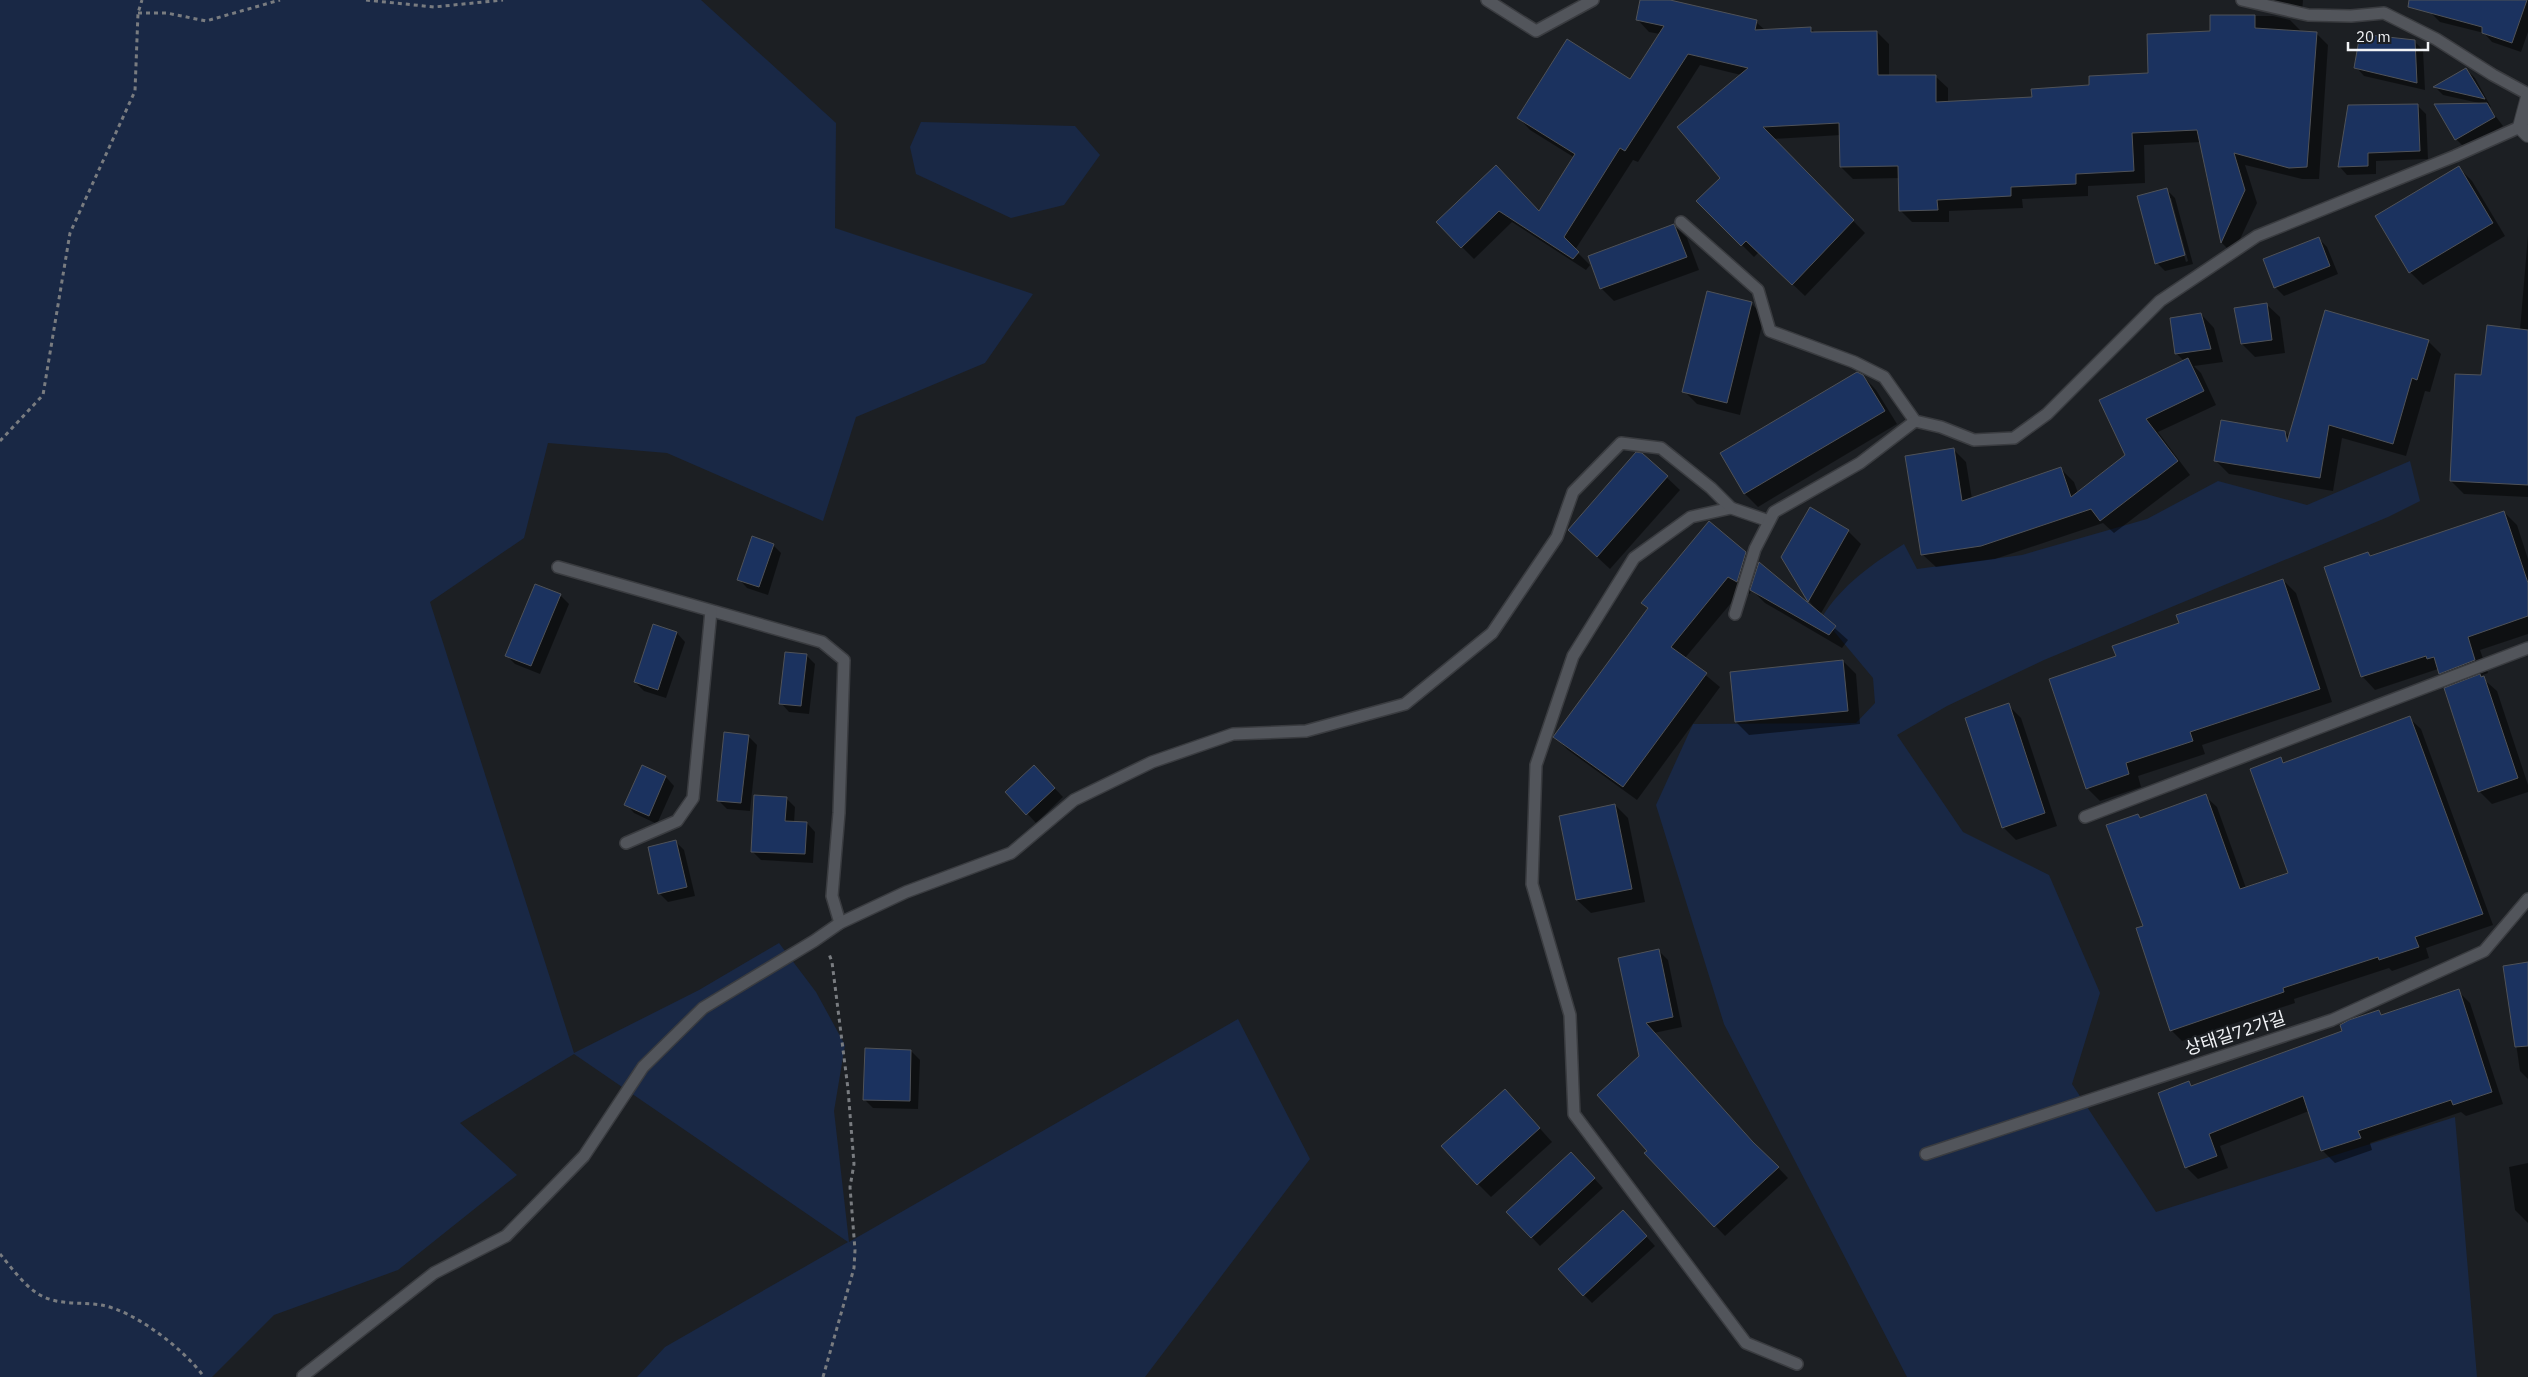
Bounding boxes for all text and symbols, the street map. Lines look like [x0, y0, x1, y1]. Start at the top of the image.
scale bar [2348, 20, 2428, 52]
text: 20 m [2356, 27, 2391, 46]
street label: 상태길72가길 [2182, 1006, 2288, 1060]

